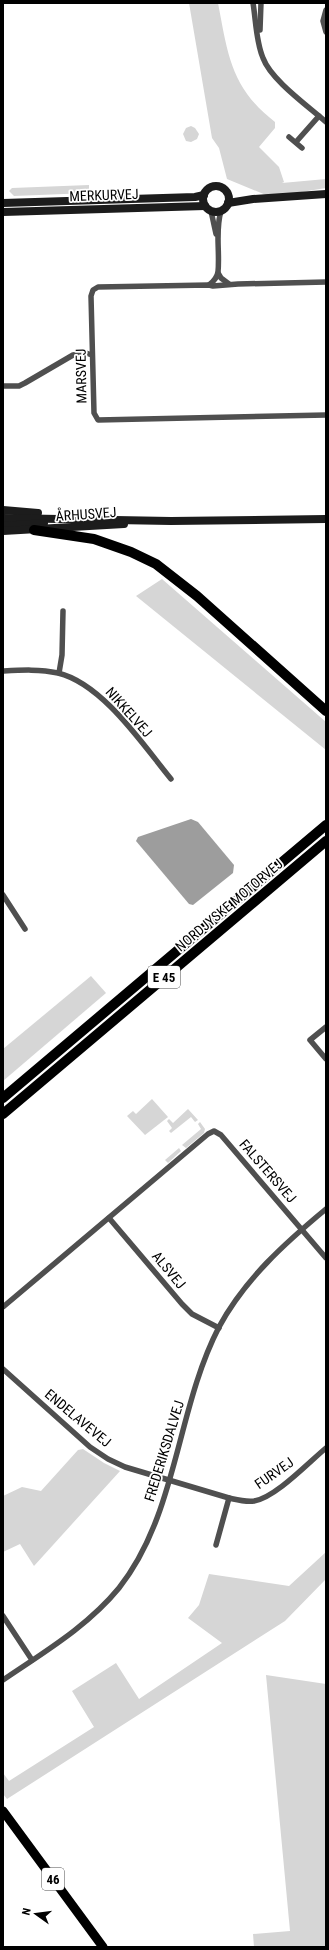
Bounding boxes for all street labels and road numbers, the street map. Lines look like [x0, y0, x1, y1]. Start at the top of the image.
street label: MERKURVEJ [69, 186, 139, 204]
street label: MARSVEJ [73, 348, 89, 404]
street label: ÅRHUSVEJ [55, 503, 117, 524]
street label: NIKKELVEJ [102, 684, 156, 740]
street label: NORDJYSKE MOTORVEJ [172, 856, 286, 954]
road number: E 45 [148, 966, 180, 988]
street label: FALSTERSVEJ [236, 1136, 300, 1206]
street label: ALSVEJ [149, 1248, 189, 1292]
street label: ENDELAVEVEJ [42, 1386, 114, 1450]
street label: FREDERIKSDALVEJ [141, 1399, 187, 1503]
street label: FURVEJ [252, 1454, 296, 1492]
road number: 46 [42, 1868, 64, 1890]

